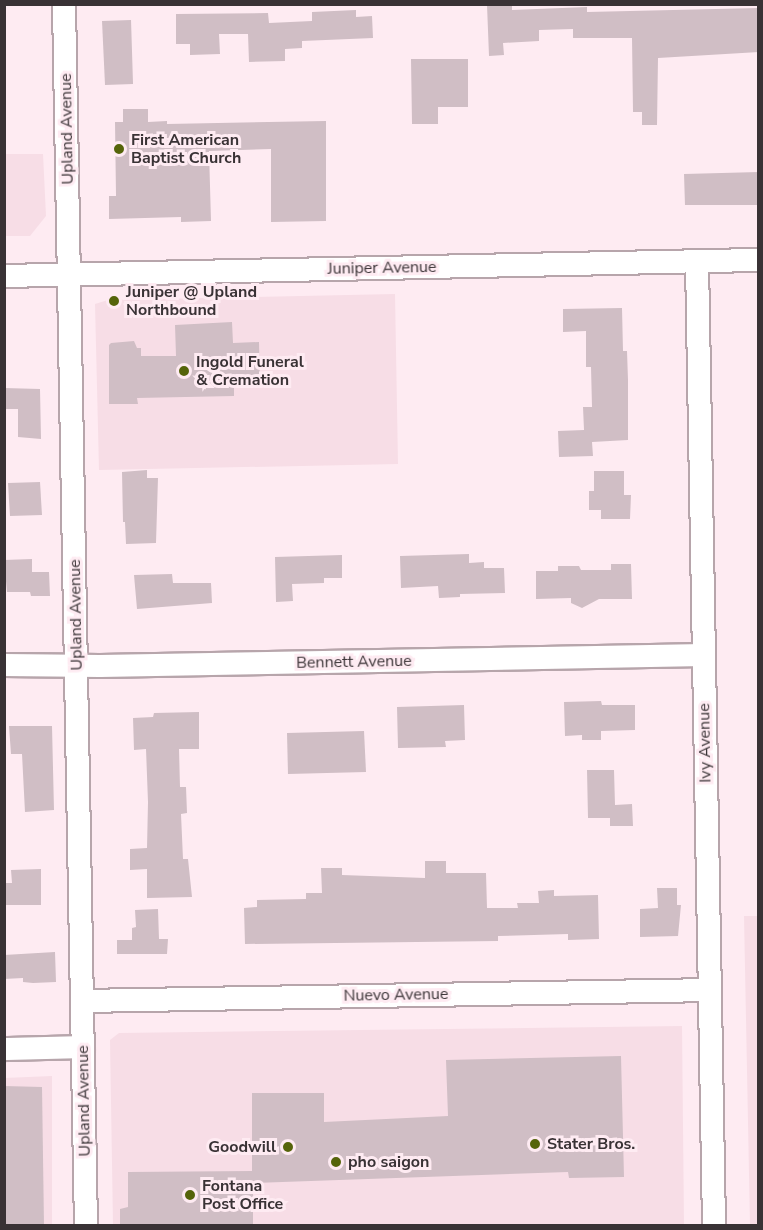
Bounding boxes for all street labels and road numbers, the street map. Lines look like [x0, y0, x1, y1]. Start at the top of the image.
street label: Upland Avenue [56, 73, 78, 185]
street label: Juniper Avenue [327, 257, 437, 279]
street label: Upland Avenue [65, 559, 87, 671]
street label: Bennett Avenue [296, 651, 412, 673]
street label: Ivy Avenue [695, 703, 715, 783]
street label: Nuevo Avenue [343, 984, 449, 1006]
street label: Upland Avenue [73, 1045, 95, 1157]

